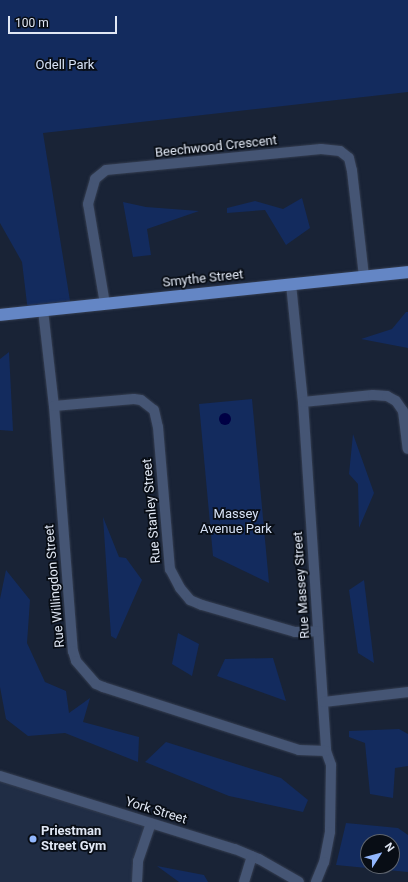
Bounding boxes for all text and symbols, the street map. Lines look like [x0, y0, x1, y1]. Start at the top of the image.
scale bar [10, 8, 119, 34]
text: 100 m [15, 16, 49, 30]
park label: Odell Park [36, 57, 94, 73]
street label: Beechwood Crescent [154, 133, 278, 161]
street label: Smythe Street [162, 267, 244, 291]
street label: Rue Stanley Street [140, 458, 164, 564]
park label: Massey Avenue Park [200, 507, 272, 538]
street label: Rue Willingdon Street [42, 524, 68, 648]
street label: Rue Massey Street [290, 531, 314, 639]
street label: York Street [123, 794, 189, 828]
place label: Priestman Street Gym [41, 824, 106, 855]
marker: Priestman Street Gym [28, 834, 38, 844]
north arrow [360, 834, 400, 874]
text: N [382, 840, 397, 854]

